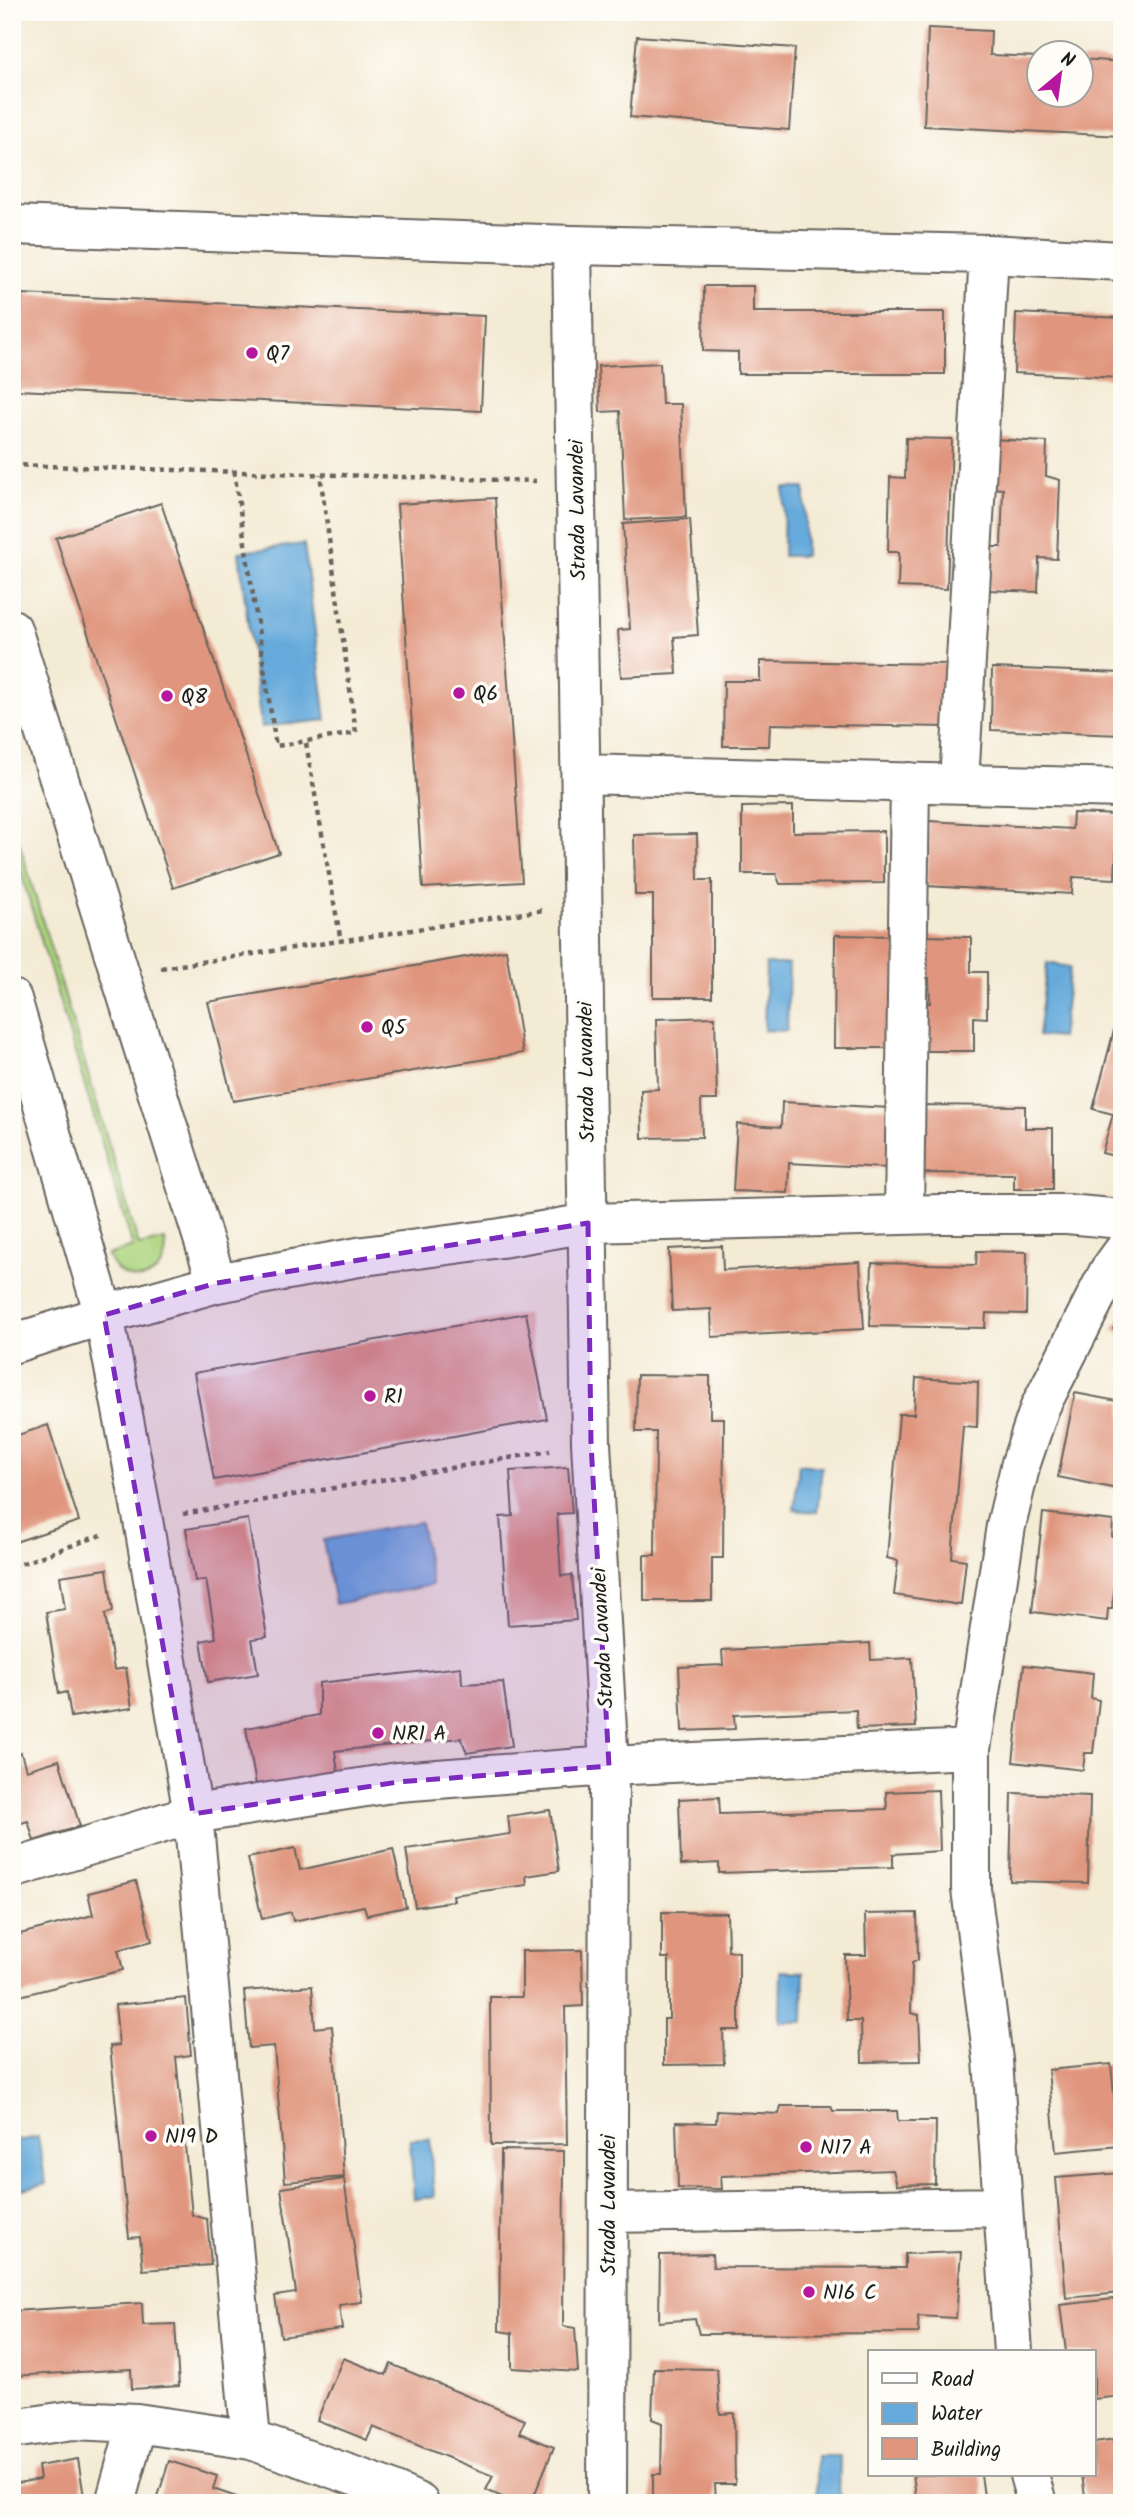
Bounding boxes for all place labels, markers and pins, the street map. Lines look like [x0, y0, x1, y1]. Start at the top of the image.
place label: Q7 [266, 338, 290, 371]
marker: Q7 [244, 345, 260, 361]
place label: Q6 [473, 678, 498, 711]
place label: Q8 [181, 681, 207, 714]
marker: Q6 [451, 685, 467, 701]
marker: Q8 [159, 688, 175, 704]
place label: Q5 [381, 1012, 407, 1045]
marker: Q5 [359, 1019, 375, 1035]
place label: R1 [384, 1381, 403, 1414]
marker: R1 [362, 1388, 378, 1404]
place label: NR1 A [392, 1718, 446, 1751]
marker: NR1 A [370, 1725, 386, 1741]
place label: N19 D [165, 2121, 218, 2154]
marker: N19 D [143, 2128, 159, 2144]
place label: N17 A [820, 2132, 872, 2165]
marker: N17 A [798, 2139, 814, 2155]
place label: N16 C [823, 2277, 877, 2310]
marker: N16 C [801, 2284, 817, 2300]

